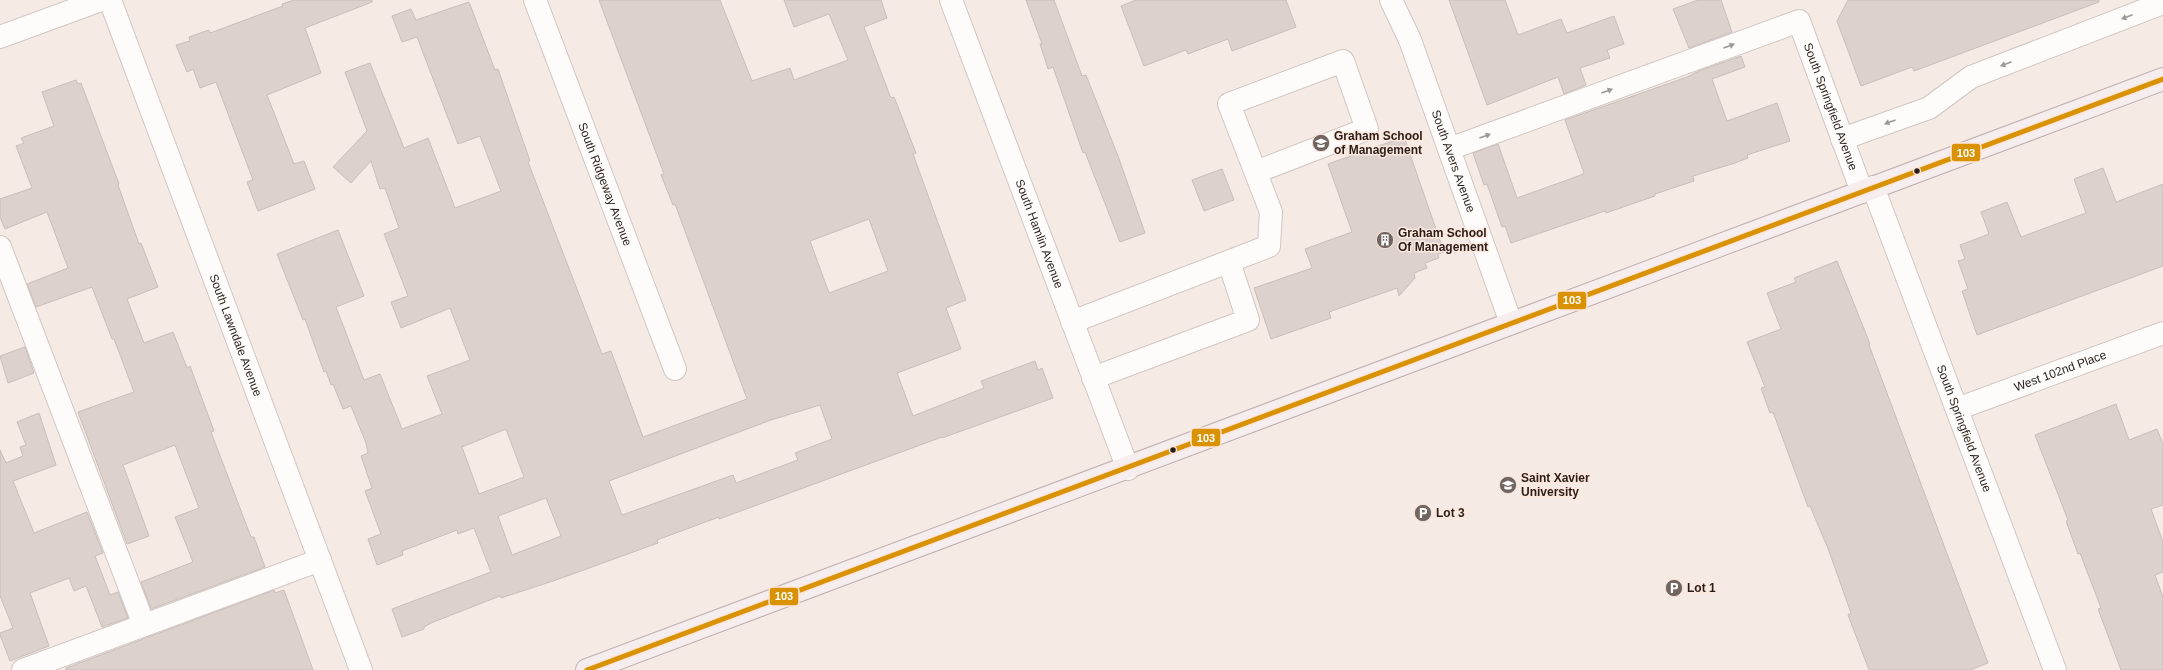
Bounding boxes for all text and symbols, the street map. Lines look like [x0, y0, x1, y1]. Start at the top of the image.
one-way arrow [2120, 14, 2132, 20]
street label: South Springfield Avenue [1801, 41, 1861, 173]
one-way arrow [1724, 43, 1736, 49]
one-way arrow [1999, 61, 2011, 67]
one-way arrow [1602, 88, 1614, 94]
street label: South Avers Avenue [1429, 108, 1478, 215]
one-way arrow [1884, 119, 1896, 125]
street label: South Ridgeway Avenue [575, 121, 635, 248]
place label: Graham School of Management [1334, 129, 1423, 157]
one-way arrow [1480, 132, 1492, 138]
school or university icon: Graham School of Management [1311, 133, 1331, 153]
line badge: 103 [1951, 143, 1981, 162]
text: 103 [1957, 147, 1975, 159]
unlabelled marker [1912, 166, 1922, 176]
street label: South Hamlin Avenue [1012, 177, 1066, 291]
place label: Graham School Of Management [1398, 226, 1488, 254]
building icon: Graham School Of Management [1375, 230, 1395, 250]
street label: South Lawndale Avenue [206, 272, 265, 399]
line badge: 103 [1557, 291, 1587, 310]
text: 103 [1563, 294, 1581, 306]
street label: West 102nd Place [2012, 347, 2109, 394]
street label: South Springfield Avenue [1934, 363, 1994, 494]
line badge: 103 [1191, 428, 1221, 447]
text: 103 [1197, 432, 1215, 444]
unlabelled marker [1168, 445, 1178, 455]
place label: Saint Xavier University [1521, 471, 1590, 499]
school or university icon: Saint Xavier University [1498, 475, 1518, 495]
parking icon: Lot 3 [1413, 503, 1433, 523]
place label: Lot 3 [1436, 506, 1465, 520]
parking icon: Lot 1 [1664, 578, 1684, 598]
place label: Lot 1 [1687, 581, 1716, 595]
line badge: 103 [769, 587, 799, 606]
text: 103 [775, 590, 793, 602]

